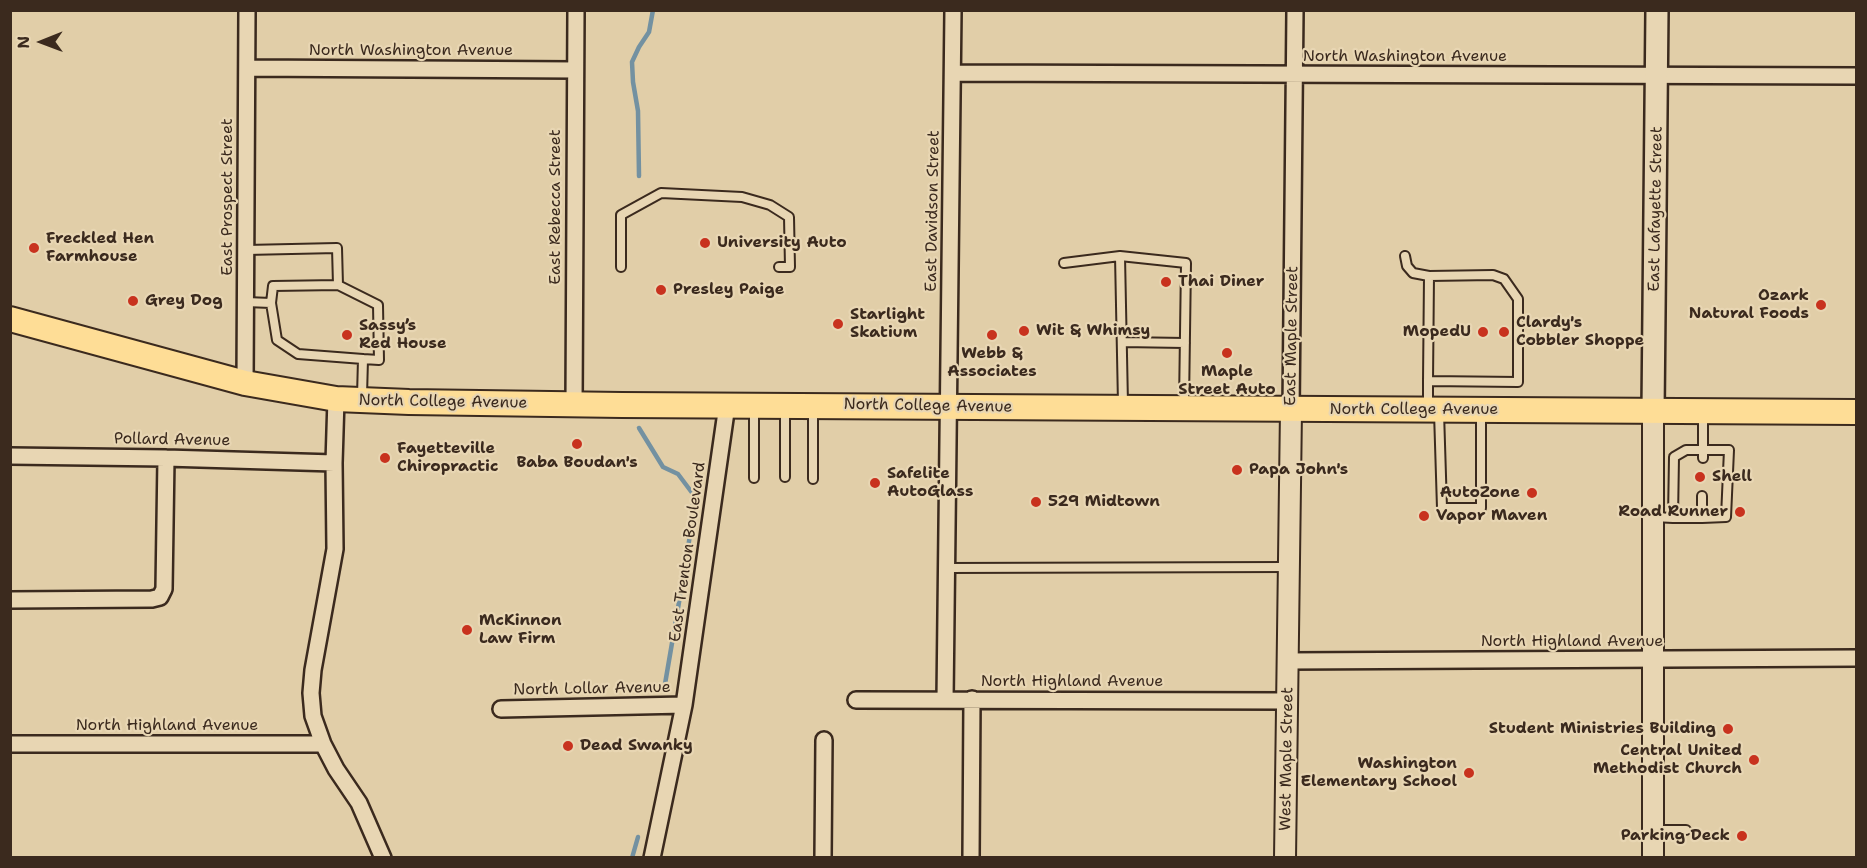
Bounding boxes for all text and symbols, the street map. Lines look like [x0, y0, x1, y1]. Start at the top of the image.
north arrow [12, 12, 72, 72]
text: N [13, 36, 34, 49]
street label: North Washington Avenue [309, 41, 513, 61]
street label: North Washington Avenue [1303, 47, 1507, 67]
street label: East Prospect Street [218, 118, 238, 276]
street label: East Lafayette Street [1645, 126, 1667, 292]
street label: East Rebecca Street [546, 129, 566, 285]
street label: East Davidson Street [922, 130, 944, 292]
place label: Freckled Hen Farmhouse [46, 229, 154, 267]
place label: University Auto [717, 233, 847, 253]
marker: University Auto [698, 236, 712, 250]
marker: Freckled Hen Farmhouse [27, 241, 41, 255]
street label: East Maple Street [1281, 266, 1303, 406]
place label: Thai Diner [1178, 272, 1264, 292]
marker: Thai Diner [1159, 275, 1173, 289]
place label: Presley Paige [673, 280, 784, 300]
marker: Presley Paige [654, 283, 668, 297]
place label: Ozark Natural Foods [1689, 286, 1809, 324]
place label: Grey Dog [145, 291, 223, 311]
marker: Grey Dog [126, 294, 140, 308]
marker: Ozark Natural Foods [1814, 298, 1828, 312]
place label: Starlight Skatium [850, 305, 925, 343]
place label: Clardy's Cobbler Shoppe [1516, 313, 1644, 351]
place label: Sassy’s Red House [359, 316, 447, 354]
marker: Starlight Skatium [831, 317, 845, 331]
place label: Wit & Whimsy [1036, 321, 1150, 341]
place label: MopedU [1403, 322, 1471, 342]
marker: Wit & Whimsy [1017, 324, 1031, 338]
marker: MopedU [1476, 325, 1490, 339]
marker: Clardy's Cobbler Shoppe [1497, 325, 1511, 339]
marker: Sassy’s Red House [340, 328, 354, 342]
marker: Webb & Associates [985, 328, 999, 342]
place label: Webb & Associates [947, 344, 1037, 382]
marker: Maple Street Auto [1220, 346, 1234, 360]
place label: Maple Street Auto [1178, 362, 1276, 400]
street label: North College Avenue [358, 391, 528, 413]
street label: North College Avenue [843, 395, 1013, 417]
street label: North College Avenue [1330, 400, 1498, 420]
street label: Pollard Avenue [114, 429, 230, 451]
marker: Baba Boudan's [570, 437, 584, 451]
place label: Fayetteville Chiropractic [397, 439, 498, 477]
marker: Fayetteville Chiropractic [378, 451, 392, 465]
place label: Baba Boudan's [516, 453, 638, 473]
place label: Papa John's [1249, 460, 1348, 480]
street label: East Trenton Boulevard [666, 461, 710, 643]
marker: Papa John's [1230, 463, 1244, 477]
place label: Safelite AutoGlass [887, 464, 973, 502]
place label: Shell [1712, 467, 1752, 487]
marker: Shell [1693, 470, 1707, 484]
marker: Safelite AutoGlass [868, 476, 882, 490]
place label: AutoZone [1440, 483, 1520, 503]
marker: AutoZone [1525, 486, 1539, 500]
place label: 529 Midtown [1048, 492, 1160, 512]
marker: 529 Midtown [1029, 495, 1043, 509]
place label: Road Runner [1618, 502, 1728, 522]
marker: Road Runner [1733, 505, 1747, 519]
place label: Vapor Maven [1436, 506, 1547, 526]
marker: Vapor Maven [1417, 509, 1431, 523]
place label: McKinnon Law Firm [479, 611, 562, 649]
marker: McKinnon Law Firm [460, 623, 474, 637]
street label: North Highland Avenue [1481, 632, 1663, 652]
street label: North Highland Avenue [981, 672, 1163, 692]
street label: North Lollar Avenue [513, 678, 671, 700]
street label: West Maple Street [1276, 687, 1298, 831]
street label: North Highland Avenue [76, 716, 258, 736]
place label: Student Ministries Building [1489, 719, 1716, 739]
marker: Student Ministries Building [1721, 722, 1735, 736]
place label: Dead Swanky [580, 736, 693, 756]
marker: Dead Swanky [561, 739, 575, 753]
place label: Central United Methodist Church [1593, 741, 1742, 779]
marker: Central United Methodist Church [1747, 753, 1761, 767]
place label: Washington Elementary School [1301, 754, 1457, 792]
marker: Washington Elementary School [1462, 766, 1476, 780]
place label: Parking Deck [1621, 826, 1730, 846]
marker: Parking Deck [1735, 829, 1749, 843]

